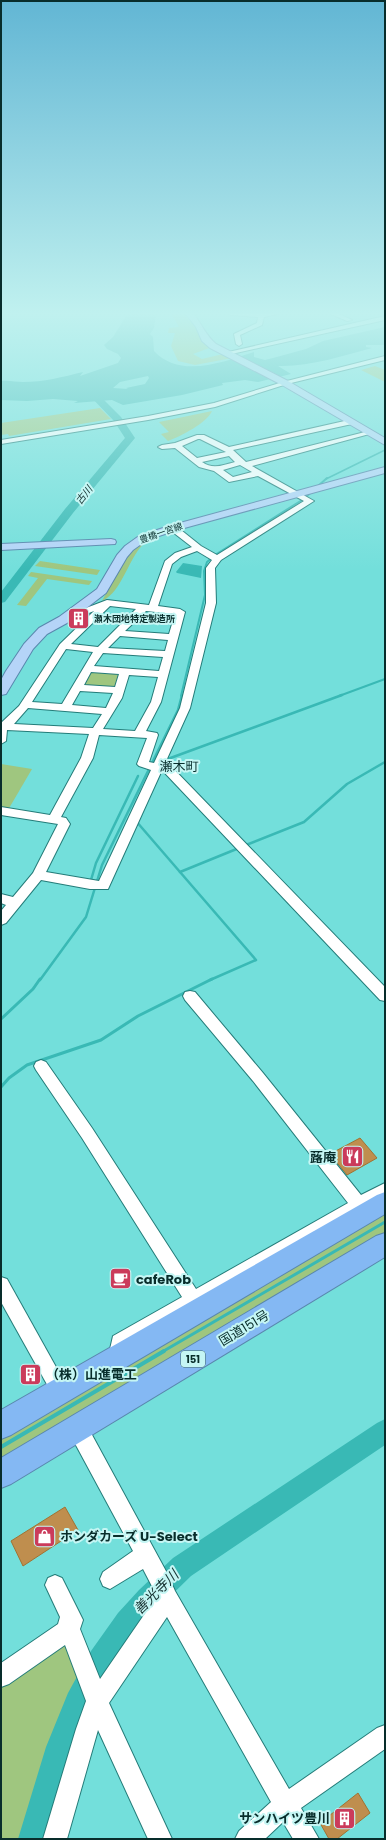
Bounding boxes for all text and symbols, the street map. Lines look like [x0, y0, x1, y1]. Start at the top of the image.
water label: 古川 [72, 482, 97, 507]
street label: 豊橋一宮線 [138, 520, 185, 546]
building icon: 瀬木団地特定製造所 [65, 606, 91, 632]
place label: 瀬木団地特定製造所 [94, 613, 175, 625]
district label: 瀬木町 [159, 757, 199, 776]
restaurant icon: 蕗庵 [339, 1144, 365, 1170]
place label: 蕗庵 [310, 1148, 336, 1167]
cafe icon: cafeRob [107, 1266, 133, 1292]
place label: cafeRob [136, 1270, 191, 1289]
street label: 国道151号 [215, 1306, 273, 1350]
road number: 151 [181, 1351, 205, 1367]
building icon: （株）山進電工 [18, 1361, 44, 1387]
place label: （株）山進電工 [46, 1365, 137, 1384]
shop icon: ホンダカーズ U-Select [31, 1523, 57, 1549]
place label: ホンダカーズ U-Select [60, 1527, 198, 1546]
water label: 善光寺川 [129, 1564, 184, 1619]
building icon: サンハイツ豊川 [332, 1805, 358, 1831]
place label: サンハイツ豊川 [239, 1809, 330, 1828]

